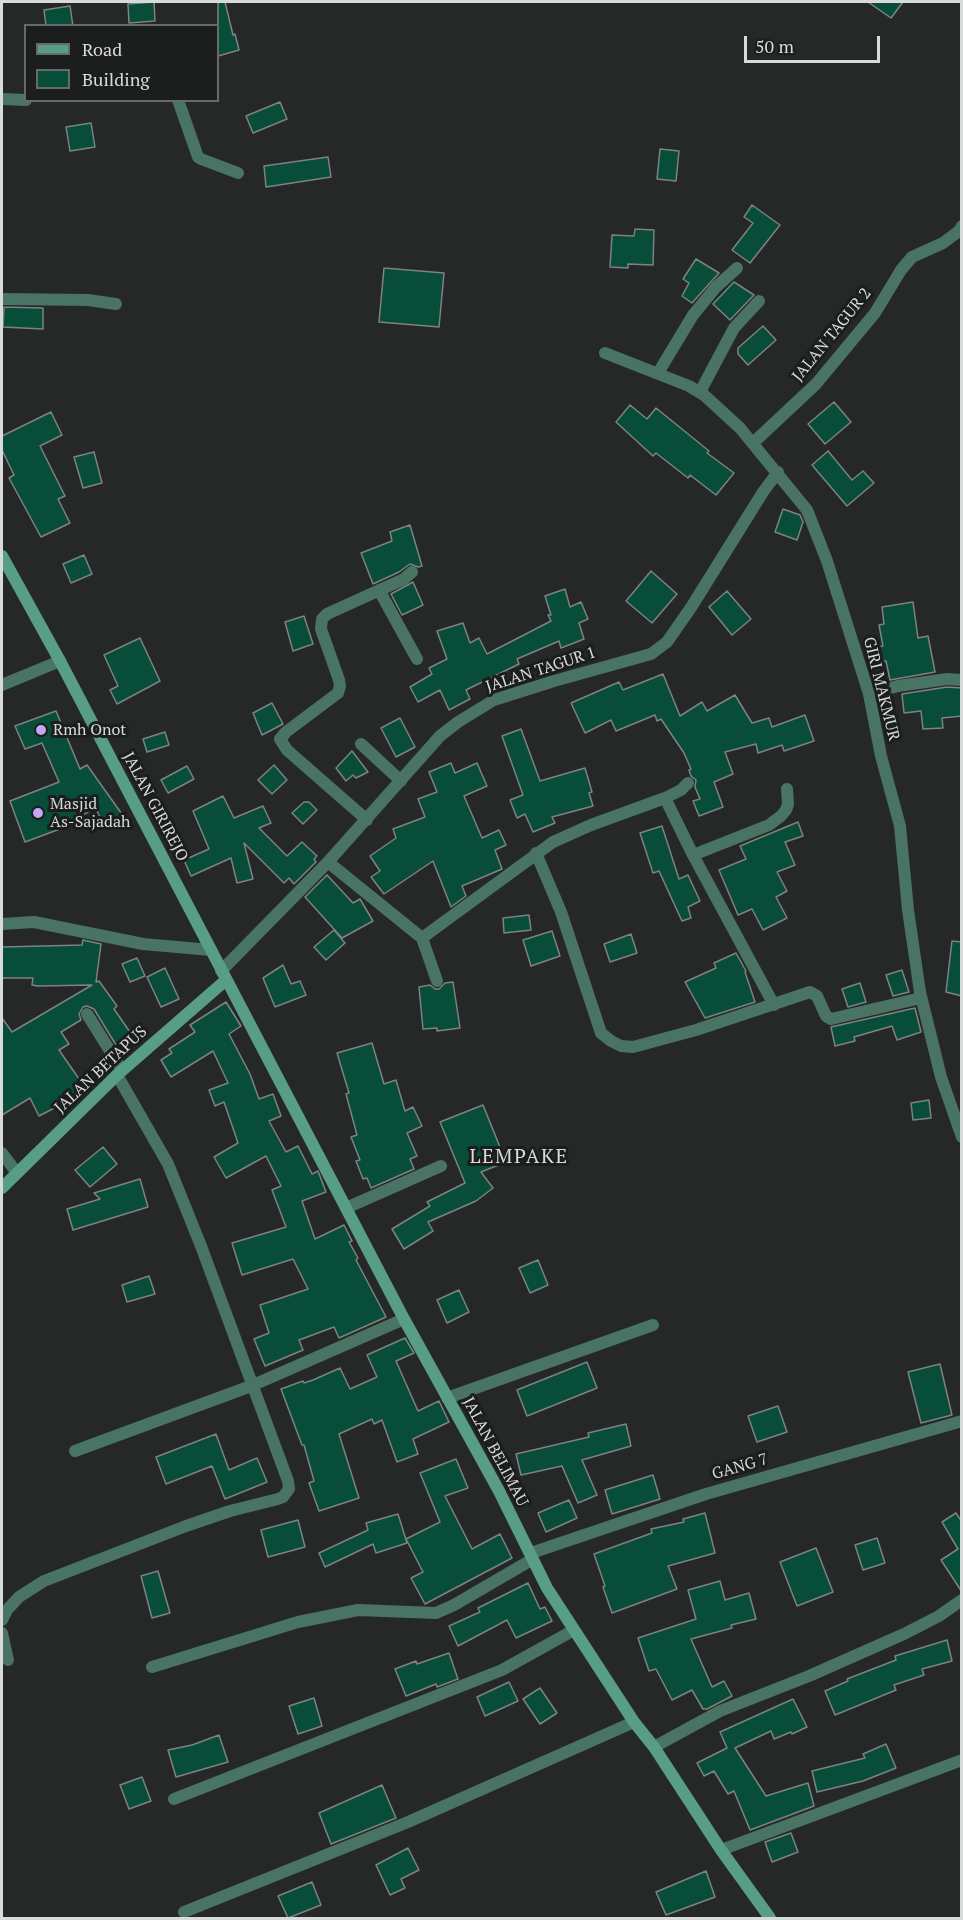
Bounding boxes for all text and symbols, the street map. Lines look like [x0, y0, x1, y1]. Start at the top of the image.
legend [24, 24, 219, 102]
scale bar [747, 24, 884, 62]
text: 50 m [755, 34, 794, 58]
text: Road [82, 37, 122, 61]
text: Building [82, 67, 150, 91]
street label: JALAN TAGUR 2 [788, 284, 876, 386]
street label: GIRI MAKMUR [859, 635, 903, 743]
street label: JALAN TAGUR 1 [483, 643, 599, 697]
place label: Rmh Onot [53, 720, 126, 740]
marker: Rmh Onot [34, 723, 48, 737]
street label: JALAN GIRIREJO [118, 749, 192, 865]
place label: Masjid As-Sajadah [50, 794, 130, 832]
marker: Masjid As-Sajadah [31, 806, 45, 820]
street label: JALAN BETAPUS [51, 1022, 151, 1118]
district label: LEMPAKE [469, 1145, 569, 1169]
street label: JALAN BELIMAU [458, 1394, 532, 1510]
street label: GANG 7 [710, 1450, 770, 1484]

